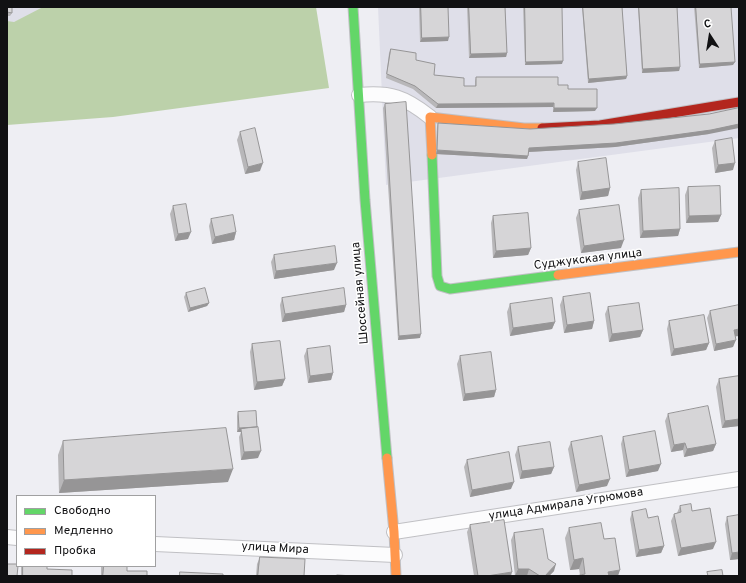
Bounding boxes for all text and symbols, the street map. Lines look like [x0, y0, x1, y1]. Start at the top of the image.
north arrow [690, 16, 730, 56]
text: С [703, 17, 712, 32]
street label: Шоссейная улица [349, 241, 373, 345]
street label: Суджукская улица [533, 246, 643, 274]
street label: улица Адмирала Угрюмова [488, 486, 644, 524]
legend [16, 495, 156, 567]
text: Свободно [54, 503, 111, 519]
text: Медленно [54, 523, 113, 539]
street label: улица Мира [241, 540, 309, 558]
text: Пробка [54, 543, 96, 559]

